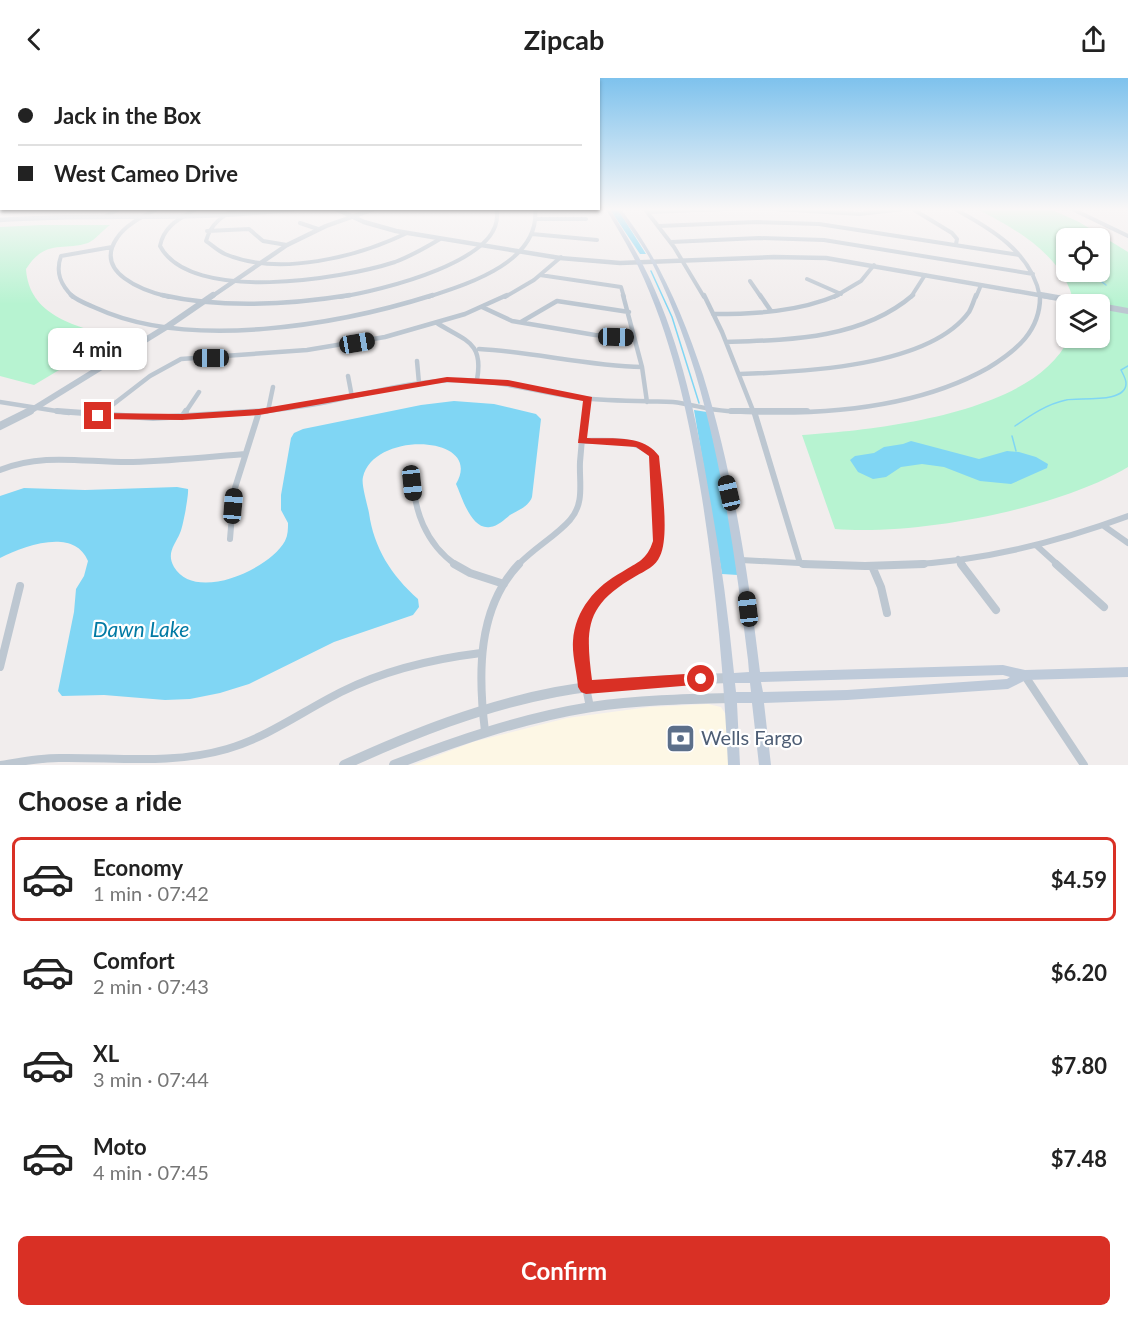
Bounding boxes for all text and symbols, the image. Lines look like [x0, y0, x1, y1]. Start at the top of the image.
icon: back [18, 23, 51, 56]
text: Zipcab [524, 23, 604, 56]
icon: share [1077, 23, 1110, 56]
text: Jack in the Box [54, 102, 201, 129]
text: West Cameo Drive [54, 160, 238, 187]
map controls [1056, 228, 1110, 348]
button: locate [1056, 228, 1110, 282]
button: layers [1056, 294, 1110, 348]
car [598, 328, 634, 346]
callout: 4 min [48, 329, 148, 371]
car [338, 331, 376, 355]
text: 4 min [73, 337, 122, 361]
car [193, 349, 229, 367]
route end [84, 402, 111, 429]
car [401, 464, 423, 502]
car [716, 473, 742, 513]
car [222, 487, 244, 525]
car [737, 590, 759, 628]
water label: Dawn Lake [93, 616, 189, 641]
route start [687, 665, 714, 692]
bank icon: Wells Fargo [664, 722, 696, 754]
place label: Wells Fargo [701, 725, 803, 749]
text: Choose a ride [18, 784, 182, 817]
icon: car [21, 852, 75, 906]
text: Economy [93, 854, 183, 881]
text: $4.59 [1051, 866, 1107, 893]
text: 1 min · 07:42 [93, 881, 209, 905]
icon: car [21, 945, 75, 999]
text: Comfort [93, 947, 175, 974]
text: $6.20 [1051, 959, 1107, 986]
text: 2 min · 07:43 [93, 974, 209, 998]
icon: car [21, 1038, 75, 1092]
text: XL [93, 1040, 119, 1067]
text: $7.80 [1051, 1052, 1107, 1079]
text: 3 min · 07:44 [93, 1067, 209, 1091]
icon: car [21, 1131, 75, 1185]
text: Moto [93, 1133, 147, 1160]
text: $7.48 [1051, 1145, 1107, 1172]
text: 4 min · 07:45 [93, 1160, 209, 1184]
button: Confirm [18, 1236, 1110, 1305]

